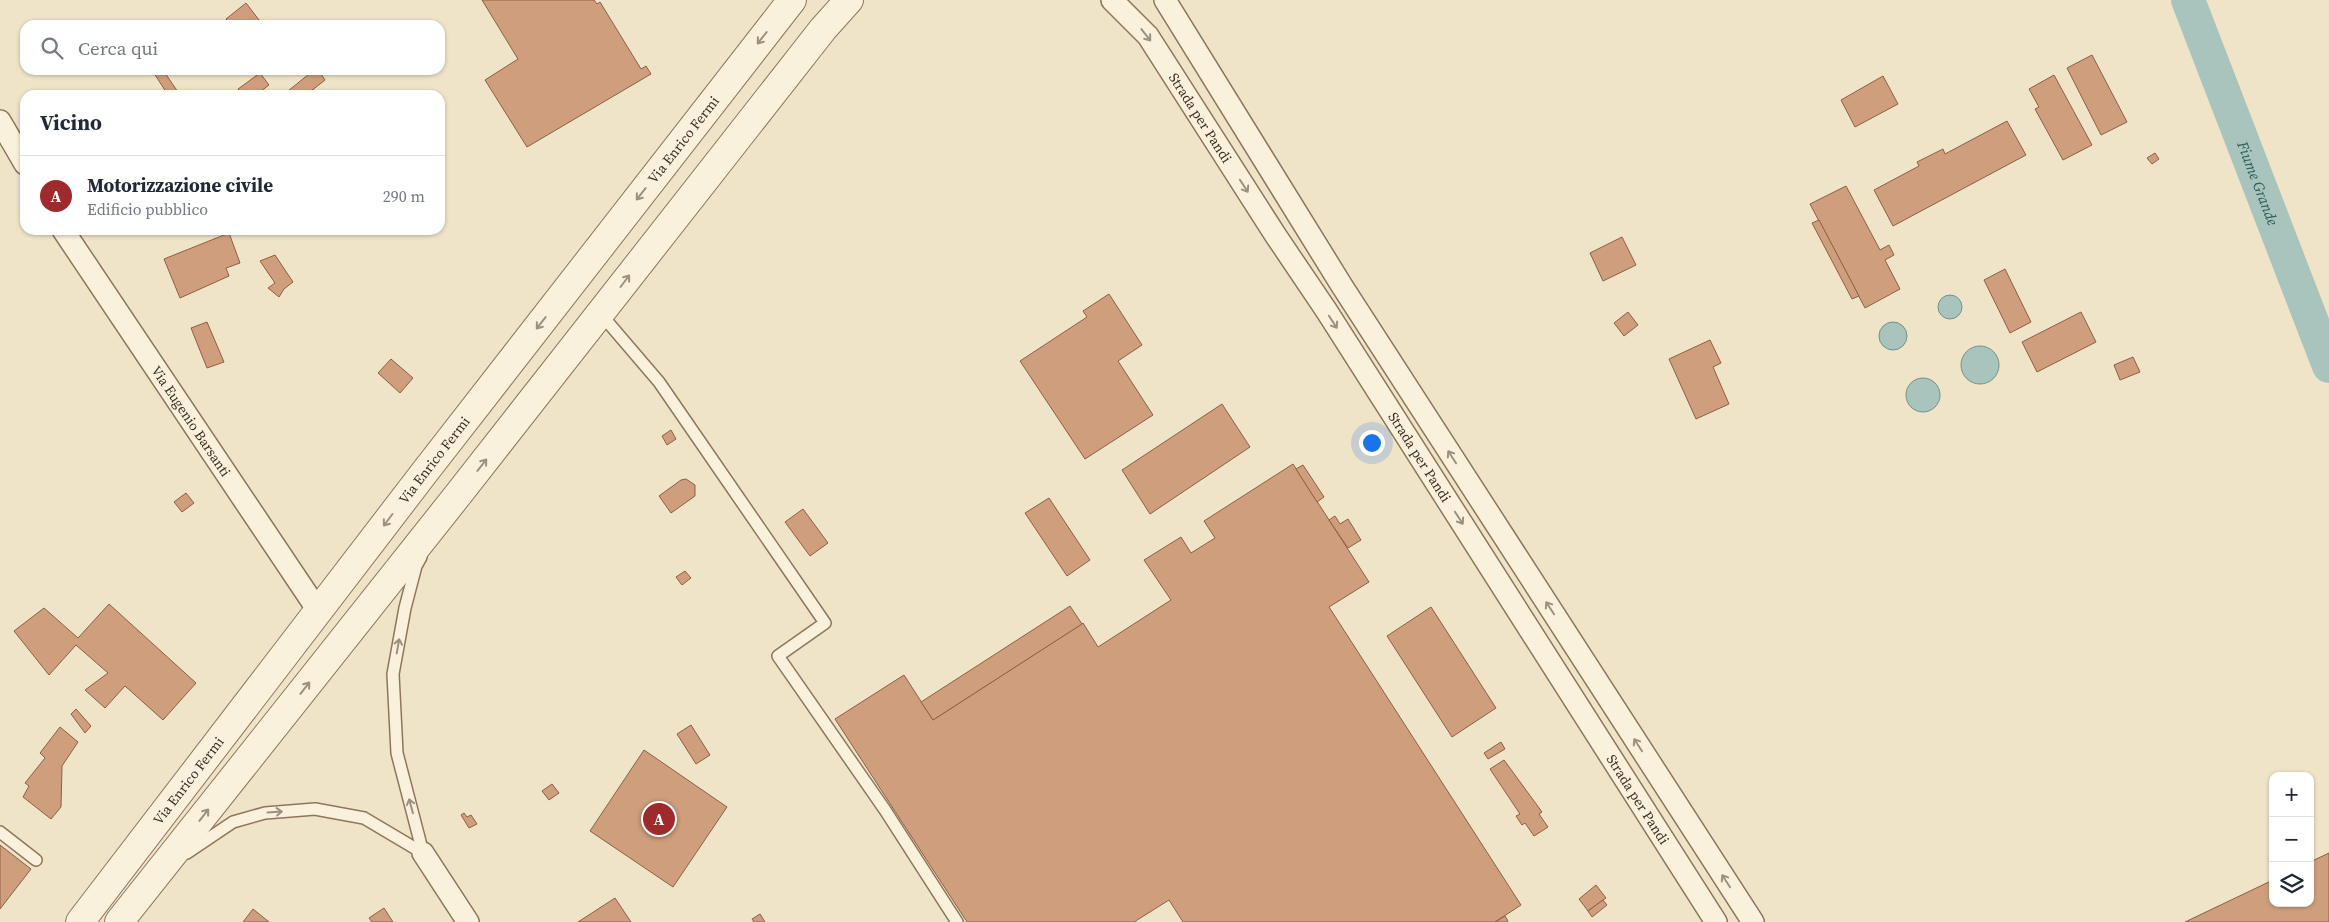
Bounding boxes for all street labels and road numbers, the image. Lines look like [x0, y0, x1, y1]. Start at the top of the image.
street label: Strada per Pandi [1164, 69, 1237, 167]
street label: Via Enrico Fermi [643, 92, 724, 188]
street label: Via Eugenio Barsanti [147, 362, 235, 481]
street label: Strada per Pandi [1384, 408, 1456, 506]
street label: Via Enrico Fermi [394, 412, 474, 508]
street label: Via Enrico Fermi [148, 733, 228, 829]
street label: Strada per Pandi [1602, 751, 1674, 848]

